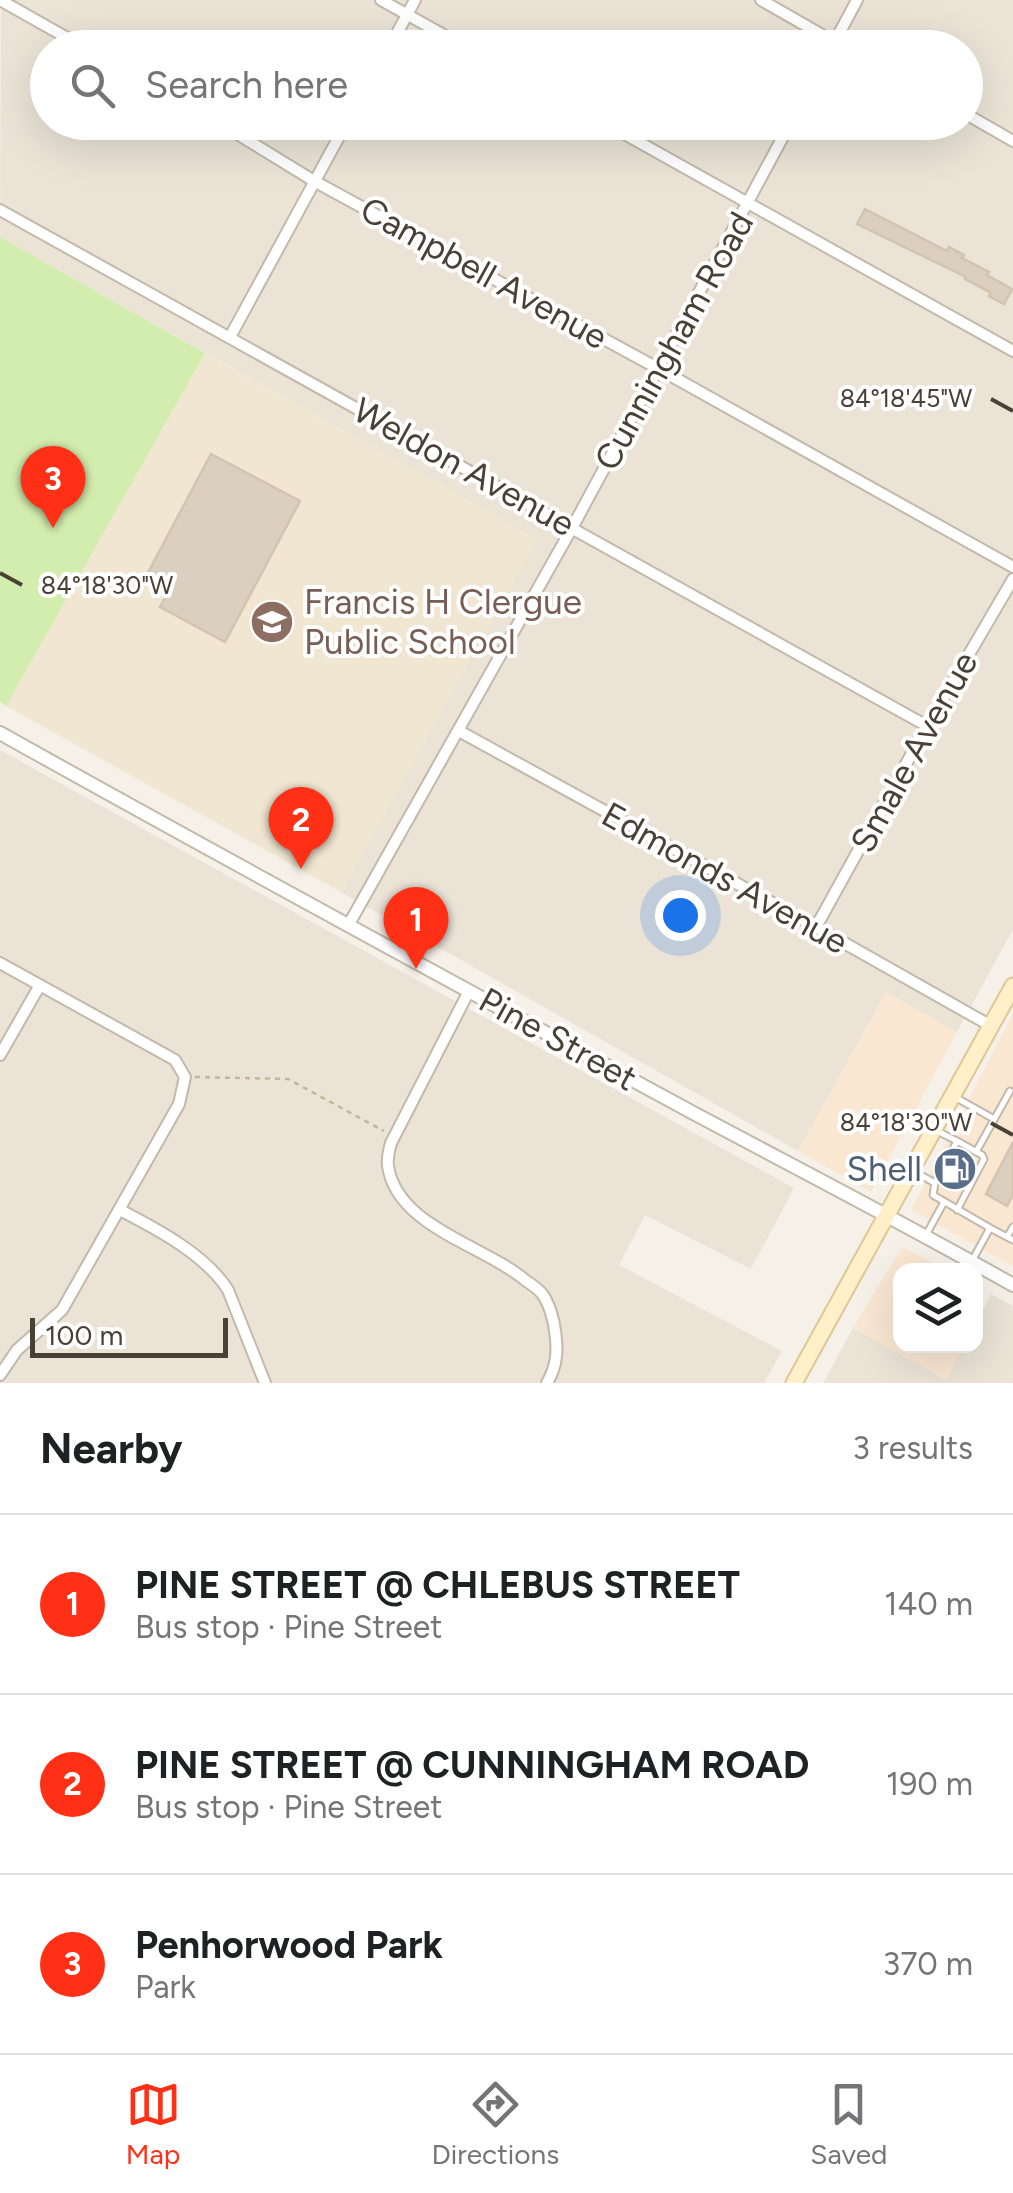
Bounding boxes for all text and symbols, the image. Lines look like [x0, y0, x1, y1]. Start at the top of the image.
search box [30, 30, 983, 140]
icon: search [65, 58, 120, 113]
text: Search here [145, 62, 348, 108]
street label: Campbell Avenue [353, 188, 615, 358]
street label: Cunningham Road [586, 205, 762, 477]
text: 84°18'45"W [840, 383, 972, 413]
street label: Weldon Avenue [346, 389, 582, 545]
pin: 3 [20, 446, 86, 528]
text: 84°18'30"W [41, 570, 173, 600]
place label: Francis H Clergue Public School [304, 581, 582, 663]
school or university icon: Francis H Clergue Public School [249, 599, 295, 645]
street label: Smale Avenue [842, 644, 986, 860]
pin: 2 [268, 786, 334, 869]
street label: Edmonds Avenue [595, 793, 855, 963]
pin: 1 [384, 886, 448, 969]
your location [655, 890, 706, 941]
street label: Pine Street [472, 979, 644, 1099]
text: 84°18'30"W [840, 1107, 972, 1137]
fuel station icon: Shell [932, 1146, 978, 1192]
place label: Shell [846, 1148, 922, 1190]
map controls [893, 1263, 983, 1353]
button: layers [893, 1263, 983, 1353]
scale bar [30, 1313, 228, 1358]
text: 100 m [45, 1318, 123, 1352]
text: Nearby [40, 1423, 182, 1474]
text: 3 results [853, 1429, 973, 1467]
text: PINE STREET @ CHLEBUS STREET [135, 1562, 740, 1608]
text: 1 [66, 1585, 79, 1623]
text: 140 m [884, 1585, 973, 1623]
text: Bus stop · Pine Street [135, 1608, 442, 1646]
text: PINE STREET @ CUNNINGHAM ROAD [135, 1742, 809, 1788]
text: 2 [63, 1765, 82, 1803]
text: 190 m [886, 1765, 973, 1803]
text: Bus stop · Pine Street [135, 1788, 442, 1826]
text: Penhorwood Park [135, 1922, 443, 1968]
text: 3 [64, 1945, 81, 1983]
text: 370 m [883, 1945, 973, 1983]
text: Park [135, 1968, 196, 2006]
tab: Map [126, 2077, 181, 2171]
tab: Directions [432, 2077, 559, 2171]
tab: Saved [810, 2077, 887, 2171]

